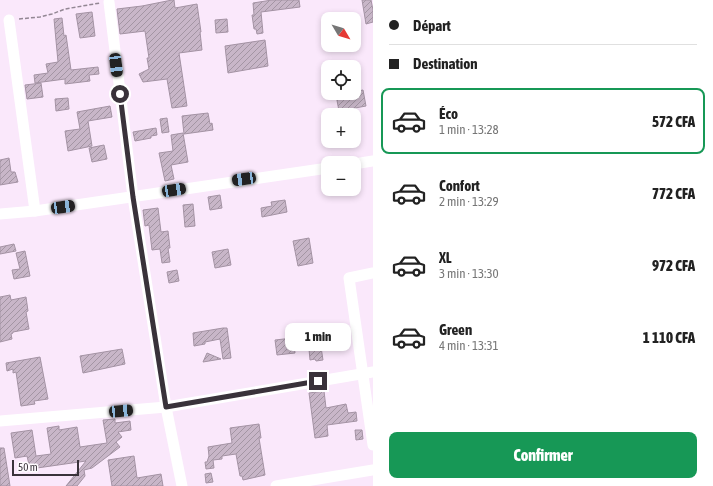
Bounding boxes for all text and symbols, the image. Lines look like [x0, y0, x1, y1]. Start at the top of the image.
north arrow [321, 12, 361, 52]
map controls [321, 12, 361, 196]
text: Départ [413, 17, 451, 34]
car [109, 52, 123, 78]
text: Destination [413, 55, 478, 72]
button: locate [321, 60, 361, 100]
route start [111, 85, 129, 103]
icon: car [391, 103, 427, 139]
text: Éco [439, 105, 458, 122]
button: + [321, 108, 361, 148]
text: 572 CFA [652, 113, 695, 130]
text: 1 min · 13:28 [439, 122, 499, 137]
button: − [321, 156, 361, 196]
car [231, 171, 257, 187]
icon: car [391, 175, 427, 211]
text: Confort [439, 177, 480, 194]
car [161, 182, 187, 198]
text: 772 CFA [652, 185, 695, 202]
text: 2 min · 13:29 [439, 194, 499, 209]
car [50, 199, 76, 215]
icon: car [391, 247, 427, 283]
text: XL [439, 249, 452, 266]
text: 972 CFA [652, 257, 695, 274]
text: 3 min · 13:30 [439, 266, 499, 281]
icon: car [391, 319, 427, 355]
text: Green [439, 321, 472, 338]
callout: 1 min [285, 323, 351, 351]
text: 1 min [305, 329, 331, 344]
text: 1 110 CFA [643, 329, 695, 346]
text: 4 min · 13:31 [439, 338, 499, 353]
route end [309, 372, 327, 390]
car [109, 404, 133, 418]
button: Confirmer [389, 432, 697, 478]
scale bar [12, 458, 79, 477]
text: 50 m [18, 461, 38, 473]

